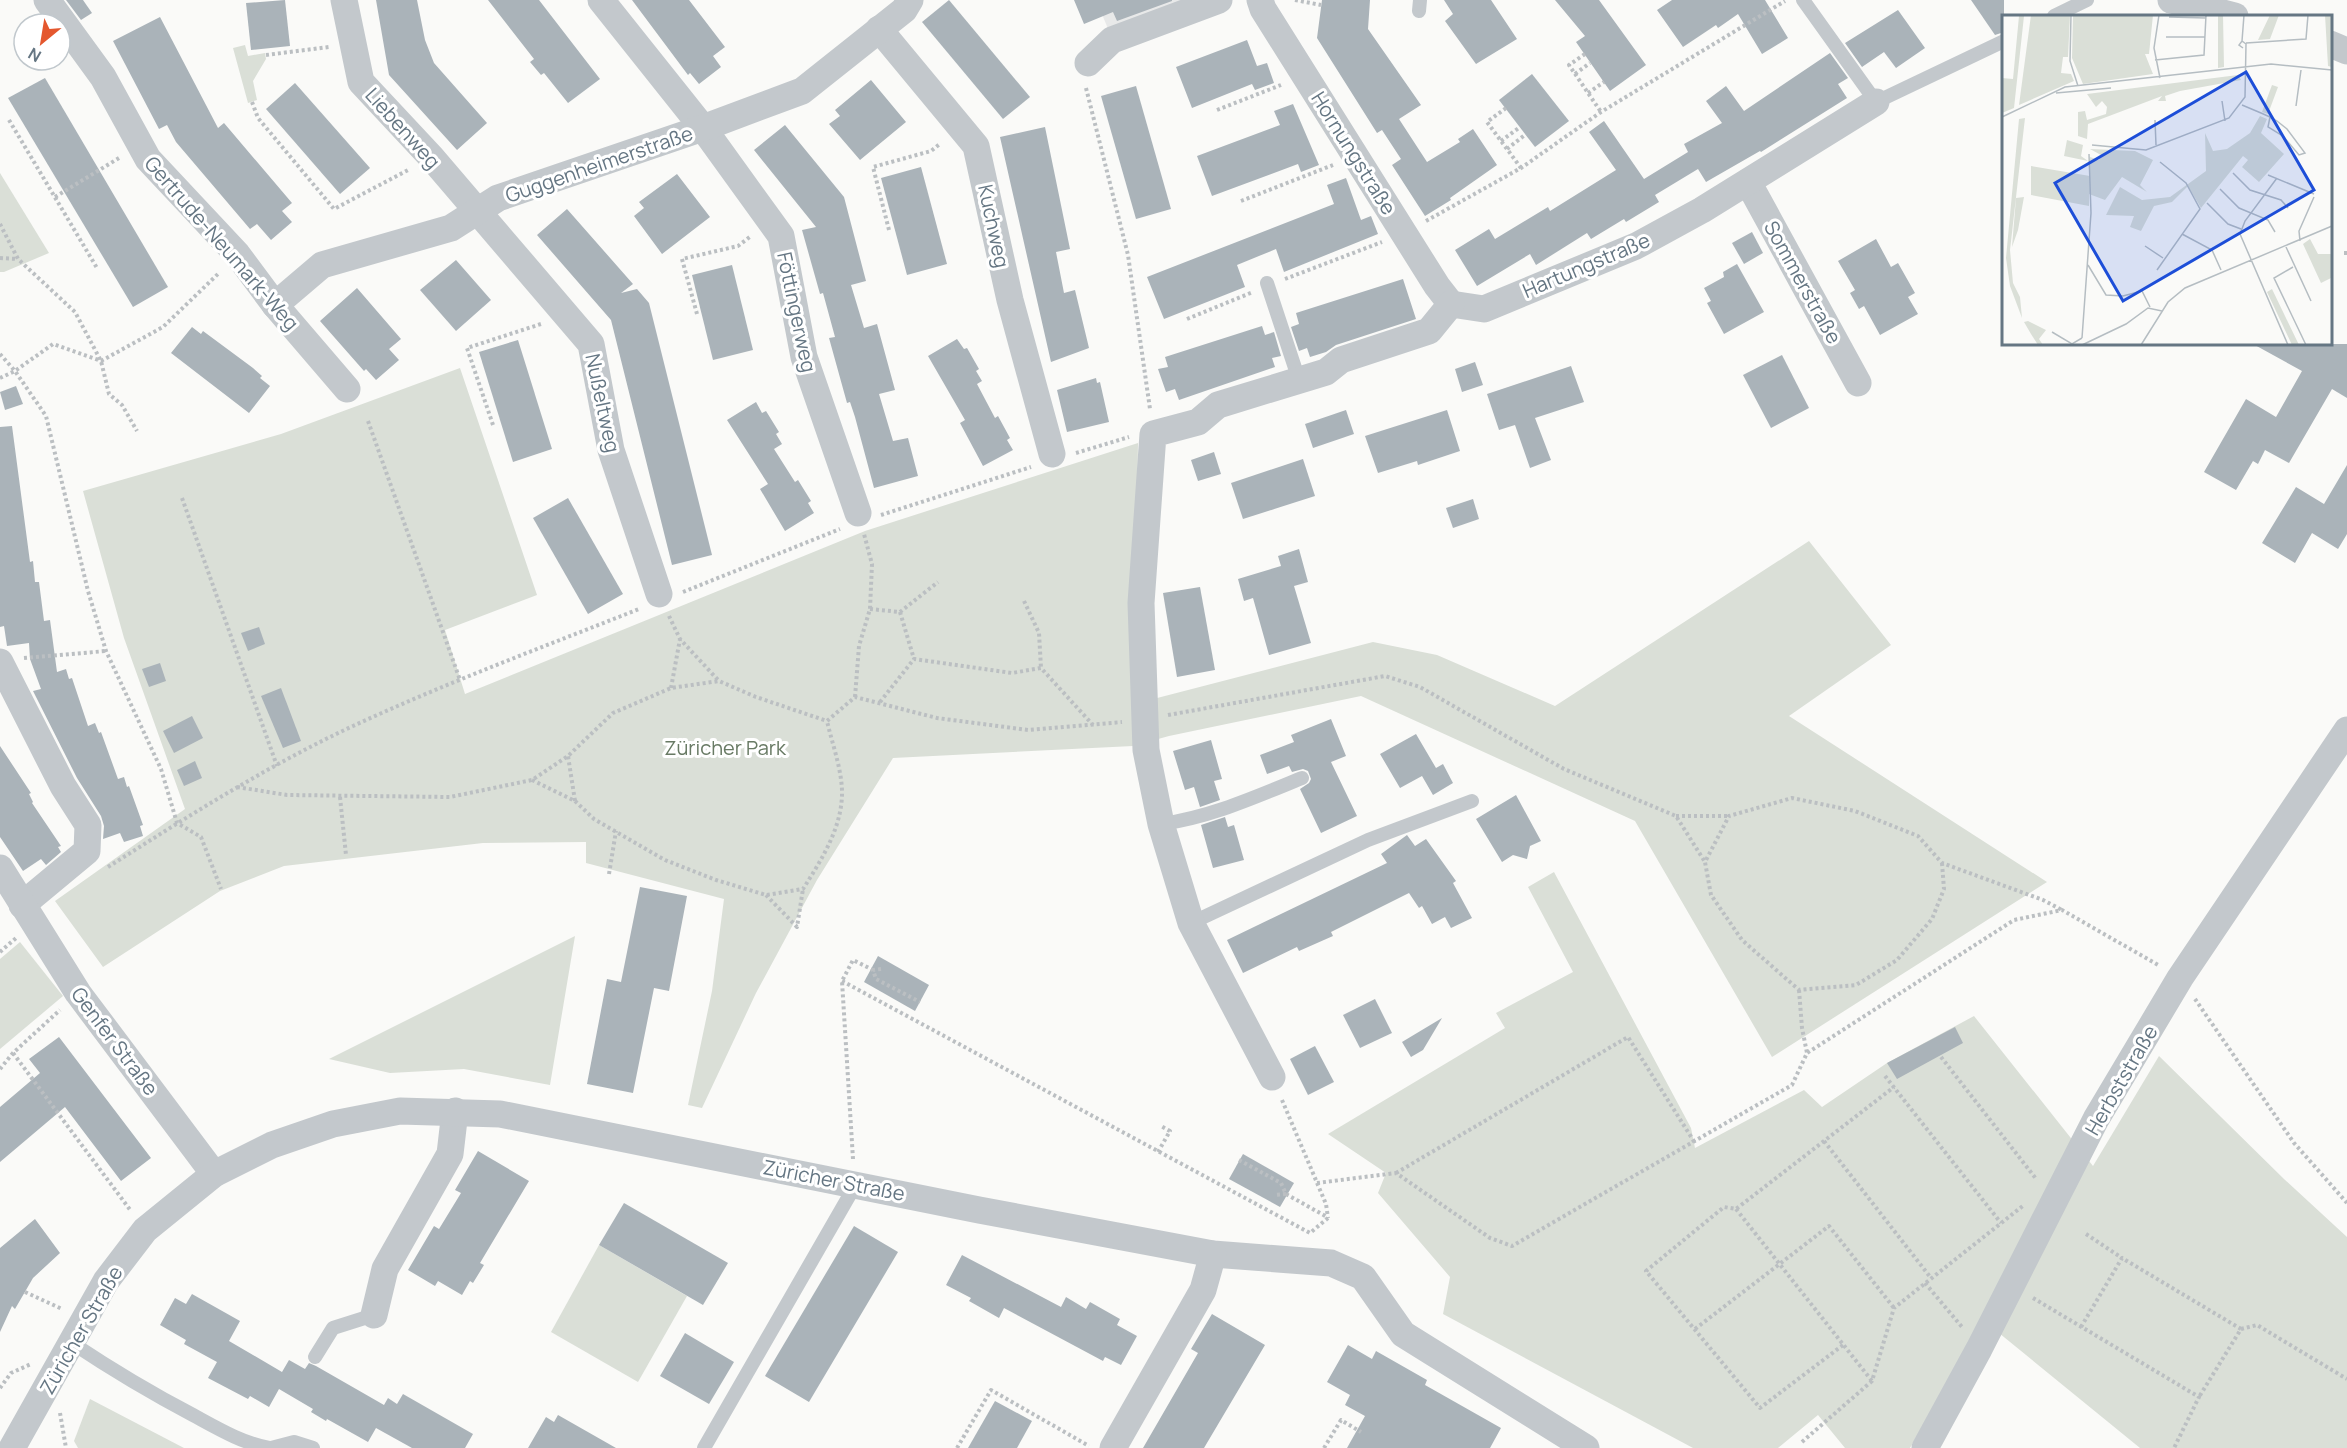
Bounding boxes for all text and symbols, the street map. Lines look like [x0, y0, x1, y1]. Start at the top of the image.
north arrow [12, 12, 72, 72]
inset map [2002, 15, 2332, 345]
text: N [24, 43, 45, 67]
street label: Liebenweg [359, 82, 447, 174]
street label: Hornungstraße [1305, 86, 1403, 220]
street label: Guggenheimerstraße [502, 119, 696, 209]
street label: Gertrude-Neumark-Weg [139, 150, 305, 336]
street label: Kuchweg [972, 182, 1016, 270]
street label: Sommerstraße [1758, 216, 1848, 348]
street label: Hartungstraße [1518, 226, 1654, 304]
street label: Föttingerweg [771, 249, 823, 375]
street label: Nußeltweg [579, 351, 627, 455]
park label: Züricher Park [664, 734, 787, 761]
street label: Genfer Straße [65, 981, 165, 1101]
street label: Herbststraße [2079, 1020, 2163, 1140]
street label: Züricher Straße [761, 1153, 907, 1207]
street label: Züricher Straße [33, 1261, 129, 1399]

